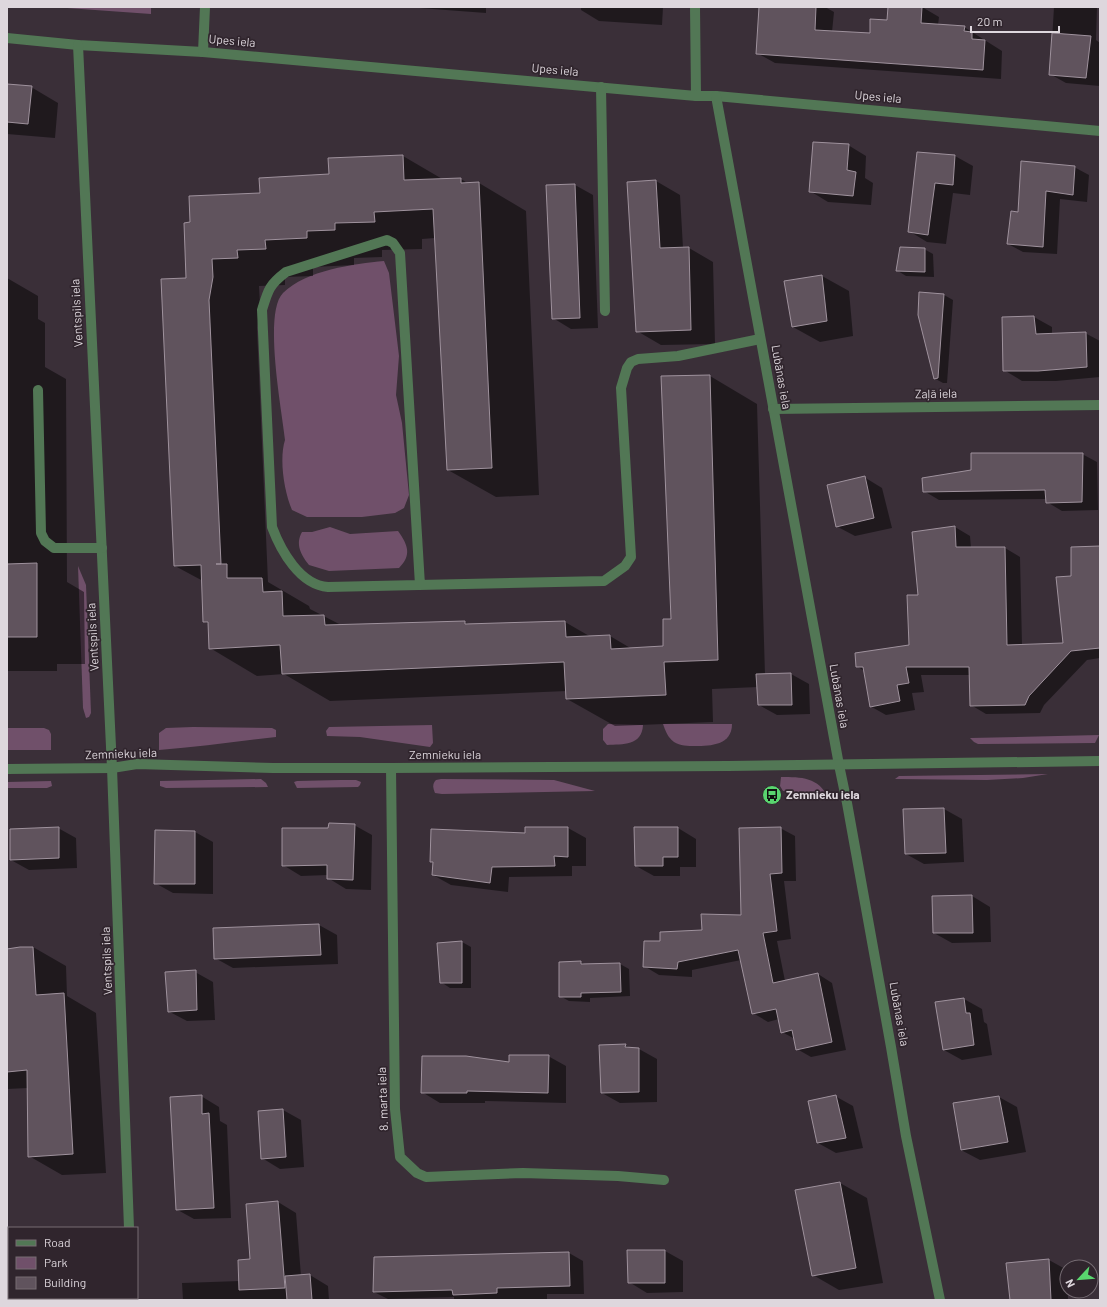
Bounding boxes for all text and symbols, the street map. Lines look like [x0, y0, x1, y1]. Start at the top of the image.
scale bar [971, 8, 1059, 34]
text: 20 m [977, 14, 1003, 28]
street label: Upes iela [208, 31, 256, 49]
street label: Upes iela [531, 60, 579, 78]
street label: Upes iela [854, 87, 902, 105]
street label: Ventspils iela [67, 279, 85, 348]
street label: Lubānas iela [769, 344, 795, 410]
street label: Zaļā iela [915, 386, 957, 400]
street label: Ventspils iela [83, 603, 101, 672]
street label: Lubānas iela [827, 663, 853, 729]
street label: Zemnieku iela [85, 745, 157, 761]
street label: Zemnieku iela [409, 747, 481, 761]
bus stop icon: Zemnieku iela [761, 784, 783, 806]
place label: Zemnieku iela [786, 787, 860, 801]
street label: Ventspils iela [98, 927, 114, 995]
street label: Lubānas iela [887, 981, 913, 1047]
street label: 8. marta iela [374, 1067, 390, 1131]
legend [8, 1227, 138, 1299]
text: Road [44, 1235, 71, 1249]
text: Park [44, 1255, 68, 1269]
north arrow [1059, 1259, 1099, 1299]
text: Building [44, 1275, 86, 1289]
text: N [1062, 1277, 1077, 1290]

